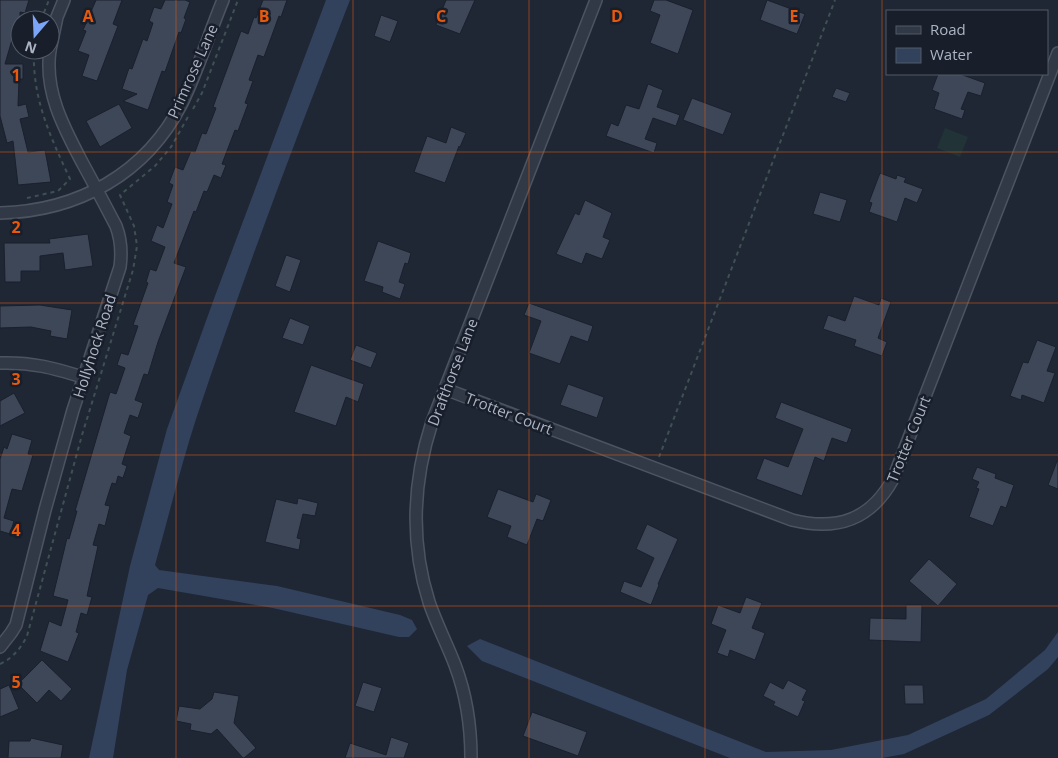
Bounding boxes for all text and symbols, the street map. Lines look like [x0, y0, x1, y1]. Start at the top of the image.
text: A [82, 5, 94, 27]
text: B [259, 5, 269, 27]
text: C [436, 5, 446, 27]
text: D [611, 5, 623, 27]
text: E [790, 5, 799, 27]
north arrow [10, 10, 60, 60]
legend [886, 10, 1048, 75]
text: Road [930, 19, 966, 39]
street label: Primrose Lane [162, 21, 222, 121]
text: N [22, 37, 39, 59]
text: Water [930, 44, 972, 64]
text: 1 [11, 64, 21, 86]
text: 2 [11, 216, 21, 238]
street label: Hollyhock Road [68, 291, 120, 401]
street label: Drafthorse Lane [422, 316, 482, 428]
text: 3 [11, 368, 21, 390]
street label: Trotter Court [463, 387, 555, 439]
street label: Trotter Court [882, 393, 934, 485]
text: 4 [11, 519, 21, 541]
text: 5 [11, 671, 21, 693]

